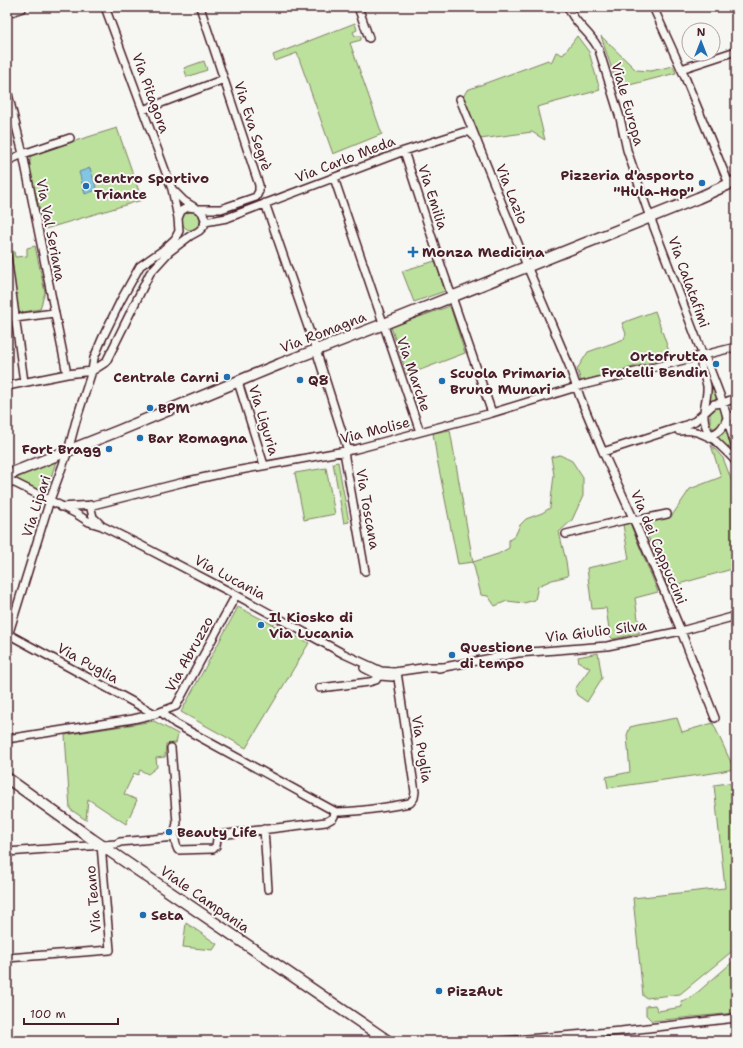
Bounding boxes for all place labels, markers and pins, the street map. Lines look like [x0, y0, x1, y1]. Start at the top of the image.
place label: Pizzeria d'asporto "Hula-Hop" [561, 166, 694, 200]
place label: Centro Sportivo Triante [94, 169, 209, 203]
marker: Pizzeria d'asporto "Hula-Hop" [697, 178, 707, 188]
marker: Centro Sportivo Triante [81, 181, 91, 191]
place label: Monza Medicina [422, 243, 545, 261]
marker: Monza Medicina [407, 246, 419, 258]
place label: Ortofrutta Fratelli Bendin [601, 347, 708, 381]
marker: Ortofrutta Fratelli Bendin [711, 359, 721, 369]
place label: Scuola Primaria Bruno Munari [450, 364, 566, 398]
place label: Centrale Carni [113, 368, 219, 386]
place label: Q8 [308, 371, 329, 389]
marker: Centrale Carni [222, 372, 232, 382]
marker: Q8 [295, 375, 305, 385]
marker: Scuola Primaria Bruno Munari [437, 376, 447, 386]
place label: BPM [158, 399, 191, 417]
marker: BPM [145, 403, 155, 413]
place label: Bar Romagna [148, 429, 248, 447]
marker: Bar Romagna [135, 433, 145, 443]
place label: Fort Bragg [22, 440, 101, 458]
marker: Fort Bragg [104, 444, 114, 454]
place label: Il Kiosko di Via Lucania [269, 608, 354, 642]
marker: Il Kiosko di Via Lucania [256, 620, 266, 630]
place label: Questione di tempo [460, 638, 533, 672]
marker: Questione di tempo [447, 650, 457, 660]
place label: Beauty Life [177, 823, 257, 841]
marker: Beauty Life [164, 827, 174, 837]
place label: Seta [151, 906, 184, 924]
marker: Seta [138, 910, 148, 920]
place label: PizzAut [447, 982, 503, 1000]
marker: PizzAut [434, 986, 444, 996]

